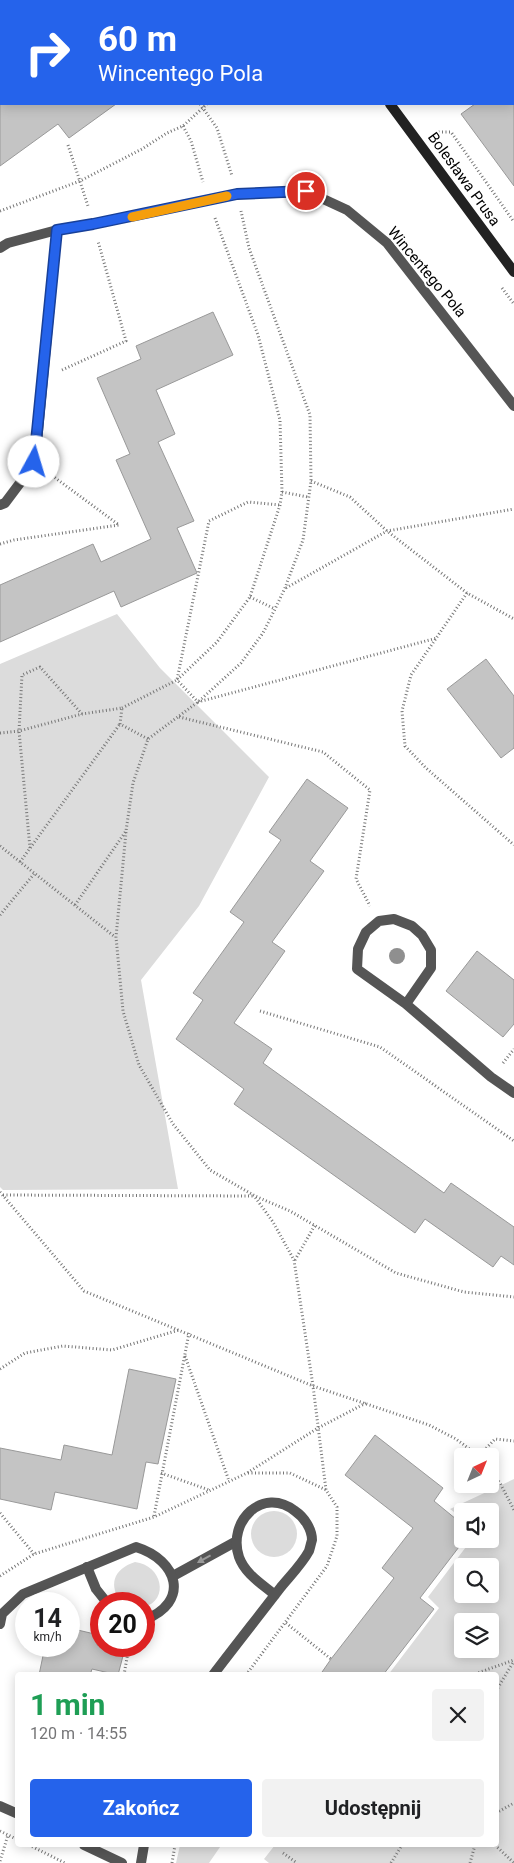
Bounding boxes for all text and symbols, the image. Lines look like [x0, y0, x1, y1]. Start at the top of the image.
text: 60 m [98, 19, 177, 60]
icon: right [15, 20, 80, 85]
text: Wincentego Pola [98, 61, 263, 86]
street label: Bolesława Prusa [424, 129, 504, 229]
pin [285, 170, 327, 212]
icon: arrive [292, 177, 320, 205]
street label: Wincentego Pola [384, 223, 470, 321]
position arrow [7, 435, 59, 487]
north arrow [454, 1448, 499, 1492]
map controls [454, 1448, 499, 1658]
button: sound [454, 1503, 499, 1548]
one-way arrow [197, 1555, 211, 1563]
button: search [454, 1558, 499, 1603]
speed limit sign: 20 [90, 1592, 155, 1657]
text: 14 [33, 1604, 62, 1633]
button: layers [454, 1613, 499, 1658]
text: km/h [33, 1630, 62, 1644]
text: 1 min [30, 1687, 105, 1722]
button: close [432, 1689, 484, 1741]
text: 120 m · 14:55 [30, 1724, 127, 1743]
button: Zakończ [30, 1779, 252, 1837]
button: Udostępnij [262, 1779, 484, 1837]

